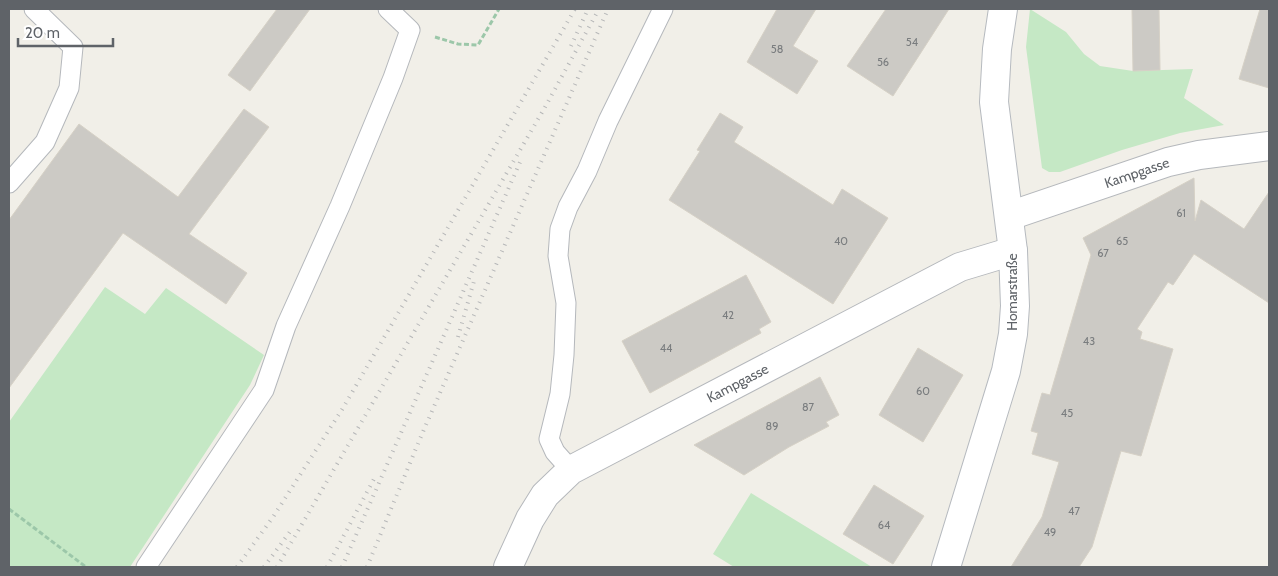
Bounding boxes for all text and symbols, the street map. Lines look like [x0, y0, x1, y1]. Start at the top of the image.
scale bar [18, 15, 112, 47]
text: 20 m [25, 24, 60, 42]
house number: 54 [906, 35, 919, 49]
house number: 58 [771, 42, 783, 56]
house number: 56 [877, 55, 889, 69]
street label: Kampgasse [1102, 153, 1172, 192]
house number: 61 [1176, 206, 1186, 220]
house number: 40 [834, 234, 848, 248]
house number: 65 [1116, 234, 1128, 248]
house number: 67 [1097, 246, 1109, 260]
street label: Homarstraße [1003, 253, 1021, 331]
house number: 42 [722, 308, 734, 322]
house number: 43 [1083, 334, 1095, 348]
house number: 44 [660, 341, 673, 355]
street label: Kampgasse [704, 360, 771, 407]
house number: 60 [916, 384, 930, 398]
house number: 87 [802, 400, 815, 414]
house number: 45 [1061, 406, 1073, 420]
house number: 89 [766, 419, 778, 433]
house number: 47 [1068, 504, 1080, 518]
house number: 64 [878, 518, 891, 532]
house number: 49 [1044, 525, 1056, 539]

